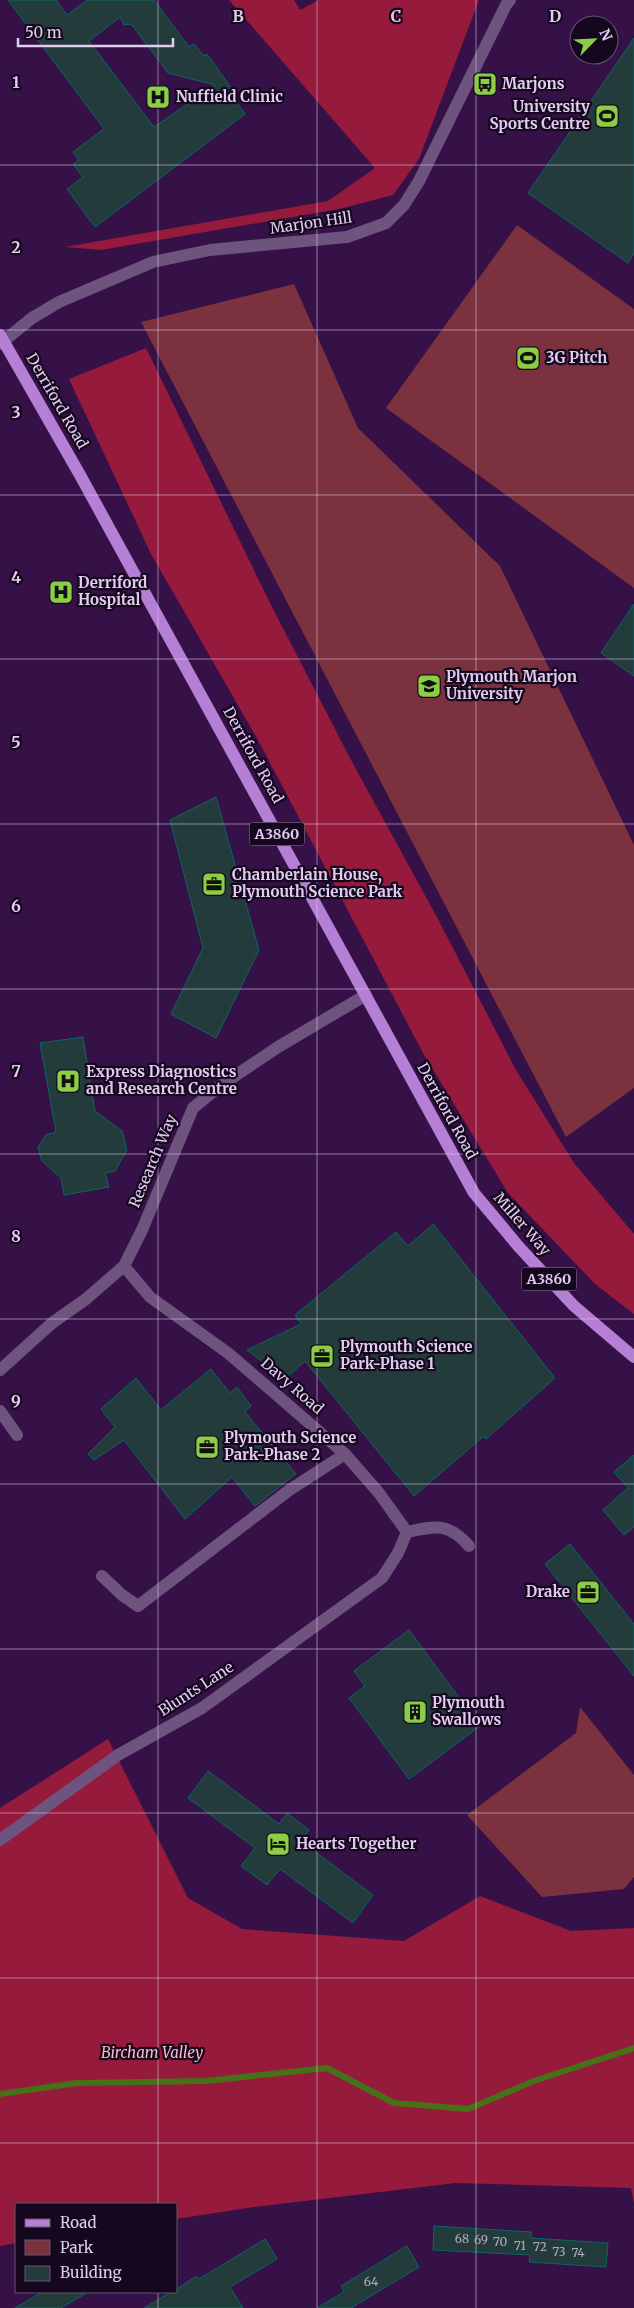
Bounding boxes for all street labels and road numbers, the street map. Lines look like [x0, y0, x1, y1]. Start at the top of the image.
street label: Marjon Hill [269, 207, 353, 238]
street label: Derriford Road [22, 350, 92, 452]
street label: Derriford Road [219, 703, 288, 806]
road number: A3860 [250, 822, 304, 846]
street label: Derriford Road [413, 1059, 482, 1162]
street label: Research Way [124, 1111, 181, 1210]
street label: Miller Way [490, 1188, 555, 1260]
road number: A3860 [522, 1268, 576, 1290]
street label: Davy Road [257, 1353, 328, 1418]
street label: Blunts Lane [155, 1657, 237, 1720]

